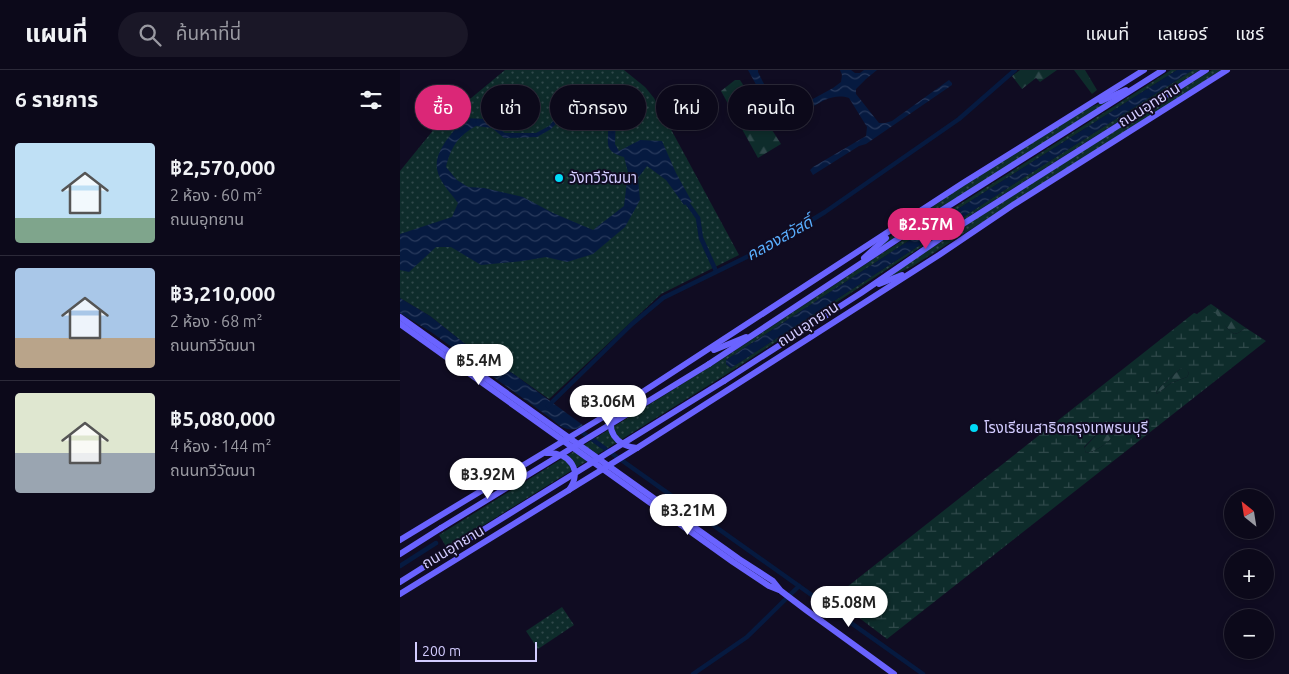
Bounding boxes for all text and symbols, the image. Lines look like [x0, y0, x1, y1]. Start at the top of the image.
search box [118, 12, 468, 57]
text: แผนที่ [25, 20, 88, 47]
icon: search [136, 21, 164, 49]
text: ค้นหาที่นี่ [176, 22, 241, 44]
text: แผนที่ [1085, 23, 1129, 43]
text: เลเยอร์ [1157, 23, 1207, 43]
text: แชร์ [1235, 23, 1264, 43]
street label: ถนนอุทยาน [1115, 79, 1183, 131]
chip: ซื้อ [415, 85, 471, 130]
chip: เช่า [481, 85, 540, 130]
chip: ตัวกรอง [550, 85, 646, 130]
chip: ใหม่ [656, 85, 718, 130]
chip: คอนโด [728, 85, 813, 130]
icon: filters [357, 86, 385, 114]
text: 6 รายการ [15, 87, 98, 111]
text: ฿2,570,000 [170, 155, 275, 179]
icon: home [55, 163, 115, 223]
place label: วังทวีวัฒนา [569, 169, 637, 186]
marker: วังทวีวัฒนา [553, 172, 565, 184]
text: 2 ห้อง · 60 m² [170, 186, 262, 204]
pin: ฿2.57M [885, 208, 967, 250]
text: ถนนอุทยาน [170, 210, 244, 228]
water label: คลองสวัสดิ์ [743, 211, 819, 264]
text: ฿2.57M [899, 215, 953, 233]
text: ฿3,210,000 [170, 281, 275, 305]
icon: home [55, 288, 115, 348]
street label: ถนนอุทยาน [774, 298, 842, 350]
text: 2 ห้อง · 68 m² [170, 312, 262, 330]
text: ถนนทวีวัฒนา [170, 336, 256, 354]
pin: ฿5.4M [444, 344, 514, 386]
text: ฿5.4M [456, 351, 502, 369]
pin: ฿3.06M [567, 384, 649, 427]
text: ฿3.06M [581, 392, 635, 410]
text: ฿5,080,000 [170, 406, 275, 430]
icon: home [55, 413, 115, 473]
place label: โรงเรียนสาธิตกรุงเทพธนบุรี [984, 419, 1148, 437]
marker: โรงเรียนสาธิตกรุงเทพธนบุรี [968, 422, 980, 434]
text: 4 ห้อง · 144 m² [170, 437, 271, 455]
pin: ฿3.92M [447, 458, 529, 500]
text: ถนนทวีวัฒนา [170, 461, 256, 479]
text: ฿3.92M [461, 465, 515, 483]
north arrow [1224, 489, 1274, 539]
map controls [1224, 489, 1274, 659]
pin: ฿3.21M [647, 494, 729, 536]
text: ฿3.21M [661, 501, 715, 519]
street label: ถนนอุทยาน [419, 521, 487, 573]
button: + [1224, 549, 1274, 599]
pin: ฿5.08M [808, 586, 890, 628]
text: ฿5.08M [822, 593, 876, 611]
button: − [1224, 609, 1274, 659]
scale bar [415, 639, 538, 662]
text: 200 m [422, 643, 461, 659]

